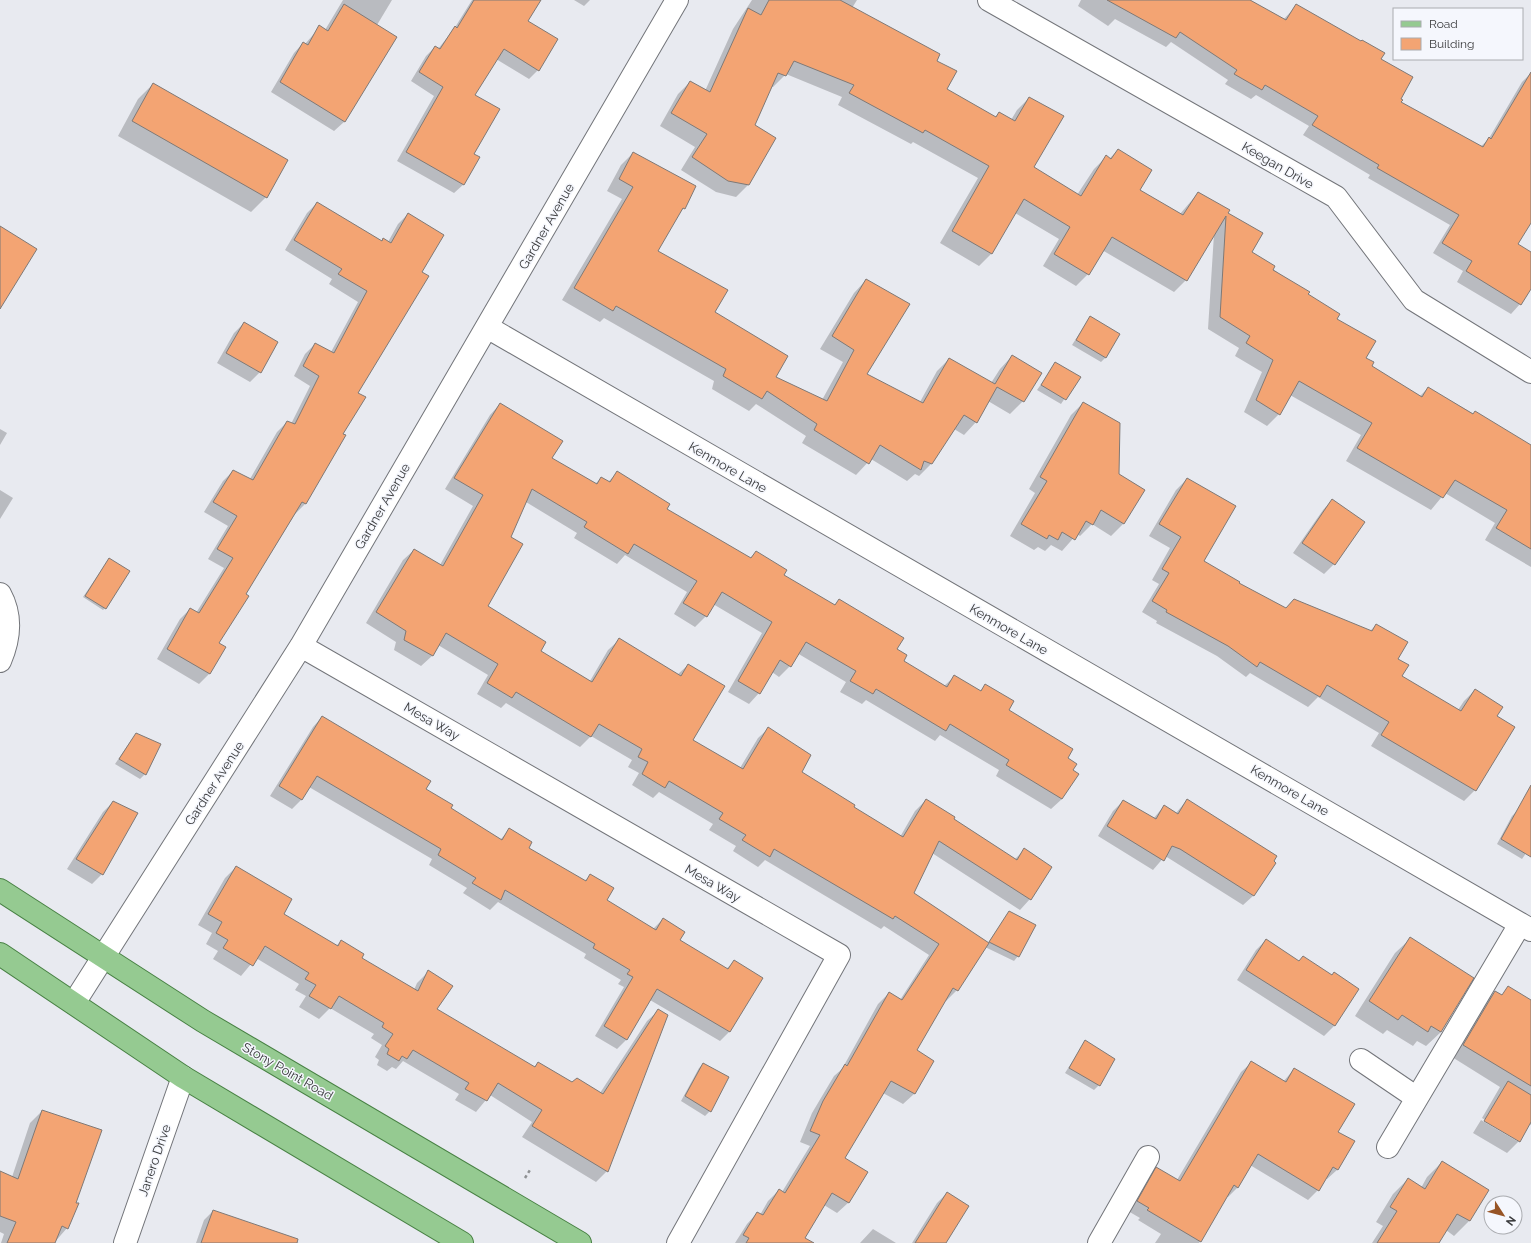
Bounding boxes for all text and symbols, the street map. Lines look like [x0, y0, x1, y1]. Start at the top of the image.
legend [1393, 8, 1523, 60]
text: Road [1429, 17, 1458, 31]
text: Building [1429, 37, 1475, 51]
street label: Keegan Drive [1239, 139, 1317, 192]
street label: Gardner Avenue [516, 180, 577, 272]
street label: Kenmore Lane [686, 439, 770, 496]
street label: Gardner Avenue [352, 460, 413, 552]
street label: Kenmore Lane [967, 601, 1051, 658]
street label: Mesa Way [401, 699, 462, 743]
street label: Gardner Avenue [182, 738, 247, 828]
street label: Kenmore Lane [1248, 762, 1332, 819]
street label: Mesa Way [682, 861, 743, 905]
street label: Stony Point Road [240, 1039, 336, 1103]
street label: Janero Drive [135, 1122, 174, 1198]
north arrow [1483, 1195, 1523, 1235]
text: N [1503, 1213, 1518, 1228]

